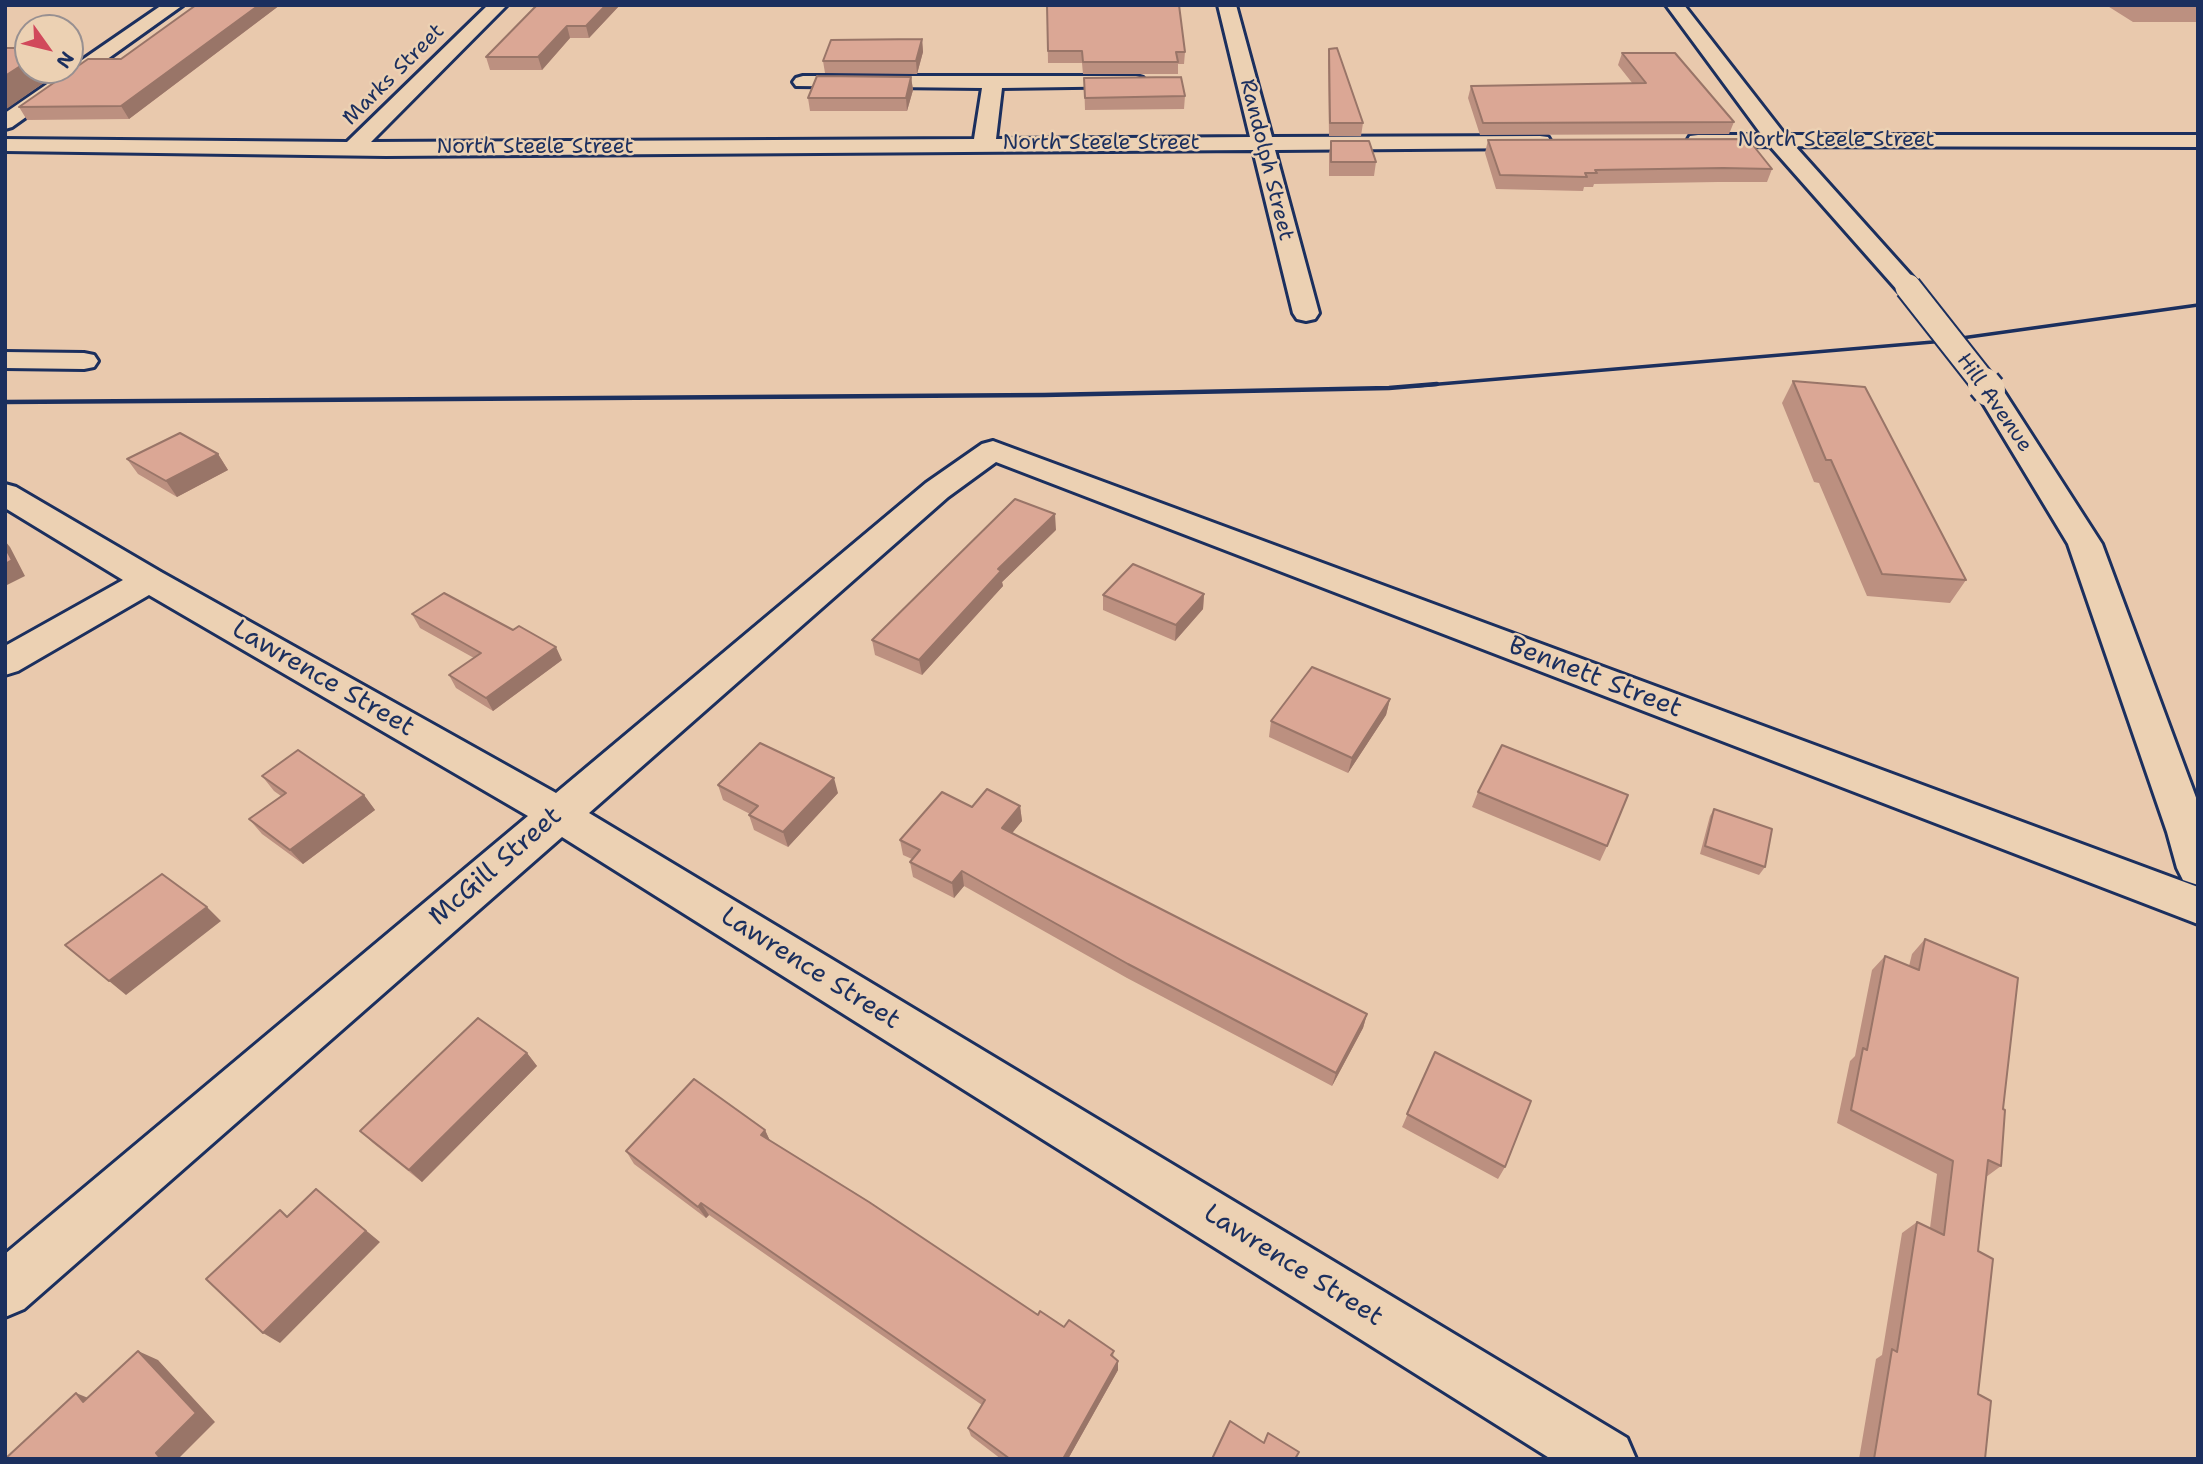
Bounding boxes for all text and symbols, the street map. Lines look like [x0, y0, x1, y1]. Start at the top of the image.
north arrow [14, 14, 84, 84]
street label: Marks Street [338, 19, 450, 131]
text: N [51, 47, 80, 73]
street label: Randolph Street [1234, 77, 1298, 243]
street label: North Steele Street [1737, 128, 1935, 154]
street label: North Steele Street [1002, 131, 1200, 157]
street label: North Steele Street [436, 135, 634, 161]
street label: Hill Avenue [1951, 349, 2037, 457]
street label: Lawrence Street [226, 614, 420, 744]
street label: Bennett Street [1504, 631, 1686, 725]
street label: McGill Street [423, 801, 569, 933]
street label: Lawrence Street [714, 901, 906, 1037]
street label: Lawrence Street [1197, 1198, 1389, 1334]

